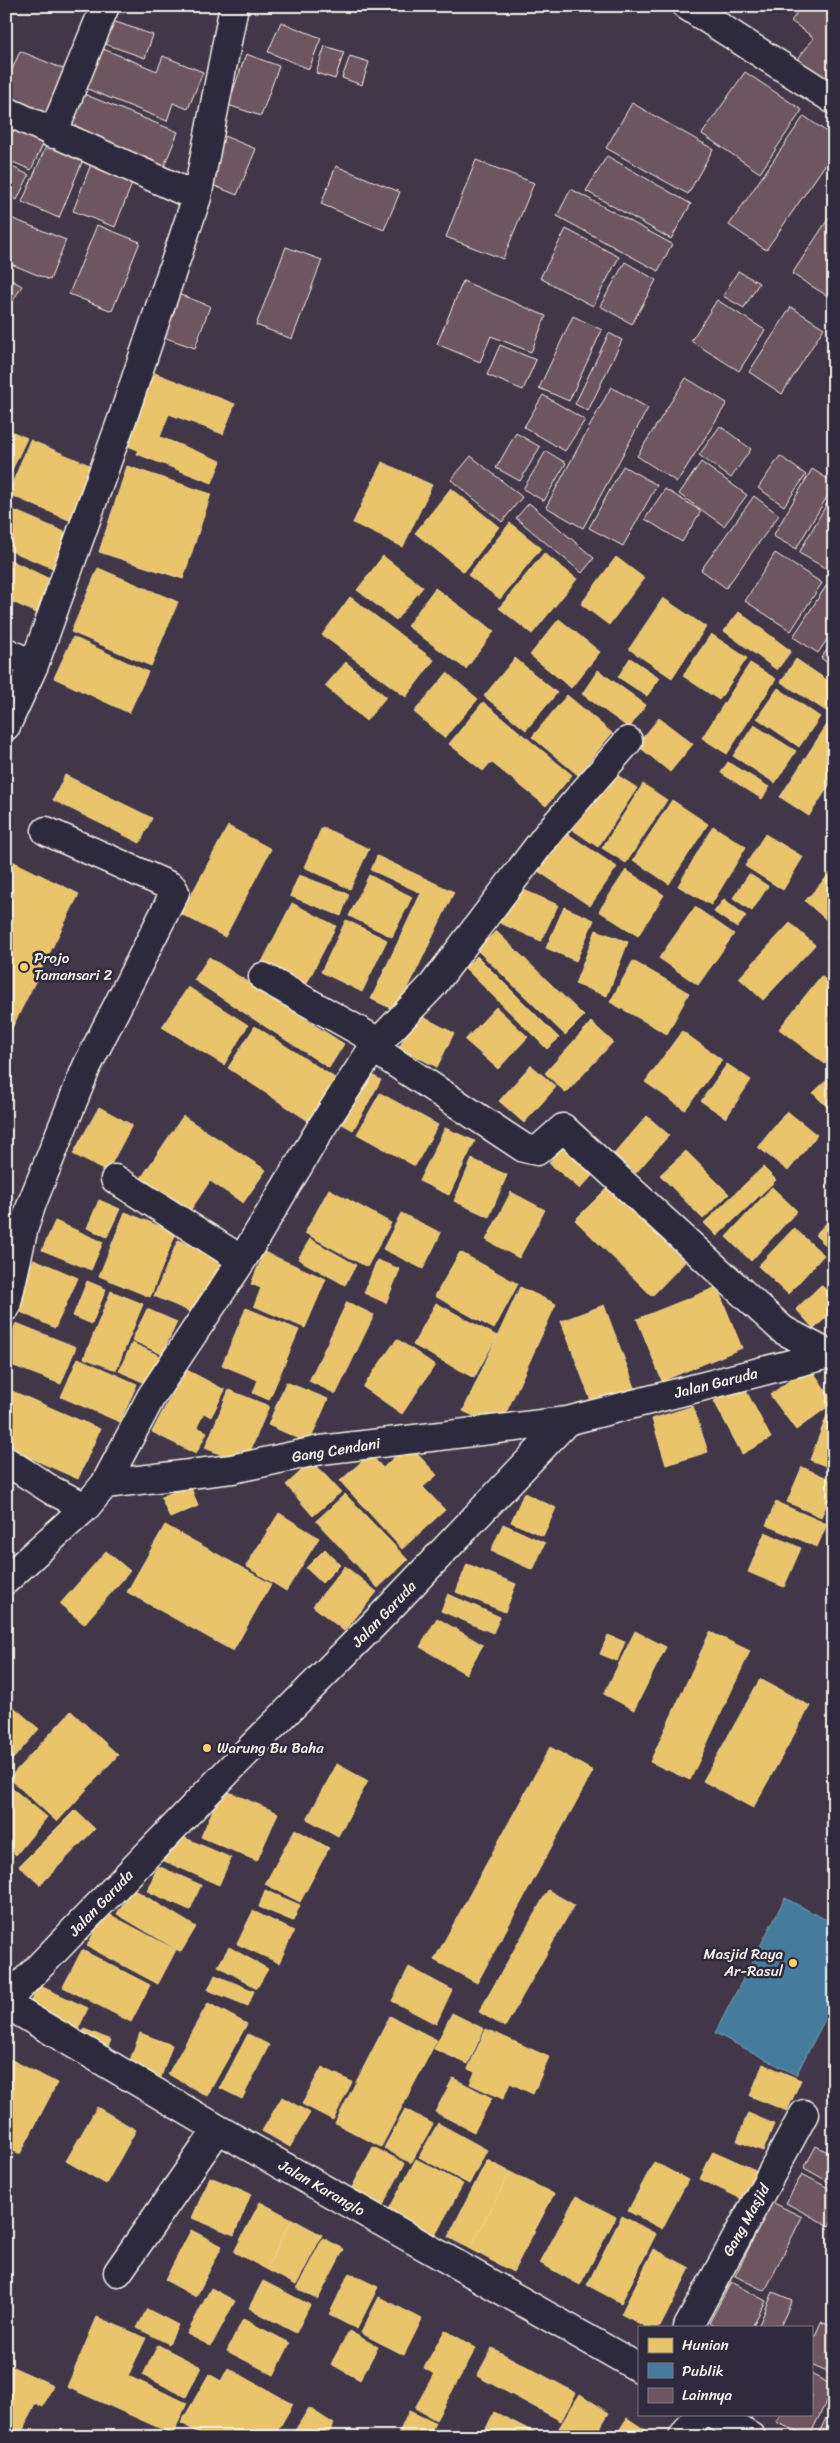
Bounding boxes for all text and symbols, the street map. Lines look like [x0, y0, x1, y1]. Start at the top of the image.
place label: Projo Tamansari 2 [34, 945, 113, 988]
marker: Projo Tamansari 2 [18, 961, 30, 973]
street label: Jalan Garuda [671, 1360, 761, 1406]
street label: Gang Cendani [290, 1430, 383, 1470]
street label: Jalan Garuda [344, 1574, 423, 1654]
place label: Warung Bu Baha [217, 1735, 324, 1761]
marker: Warung Bu Baha [201, 1742, 213, 1754]
street label: Jalan Garuda [61, 1863, 140, 1943]
place label: Masjid Raya Ar-Rasul [704, 1941, 784, 1984]
marker: Masjid Raya Ar-Rasul [787, 1957, 799, 1969]
street label: Jalan Karanglo [273, 2152, 370, 2224]
street label: Gang Masjid [715, 2178, 777, 2261]
legend [638, 2326, 812, 2416]
text: Hunian [682, 2332, 729, 2358]
text: Publik [682, 2358, 724, 2384]
text: Lainnya [682, 2382, 732, 2408]

